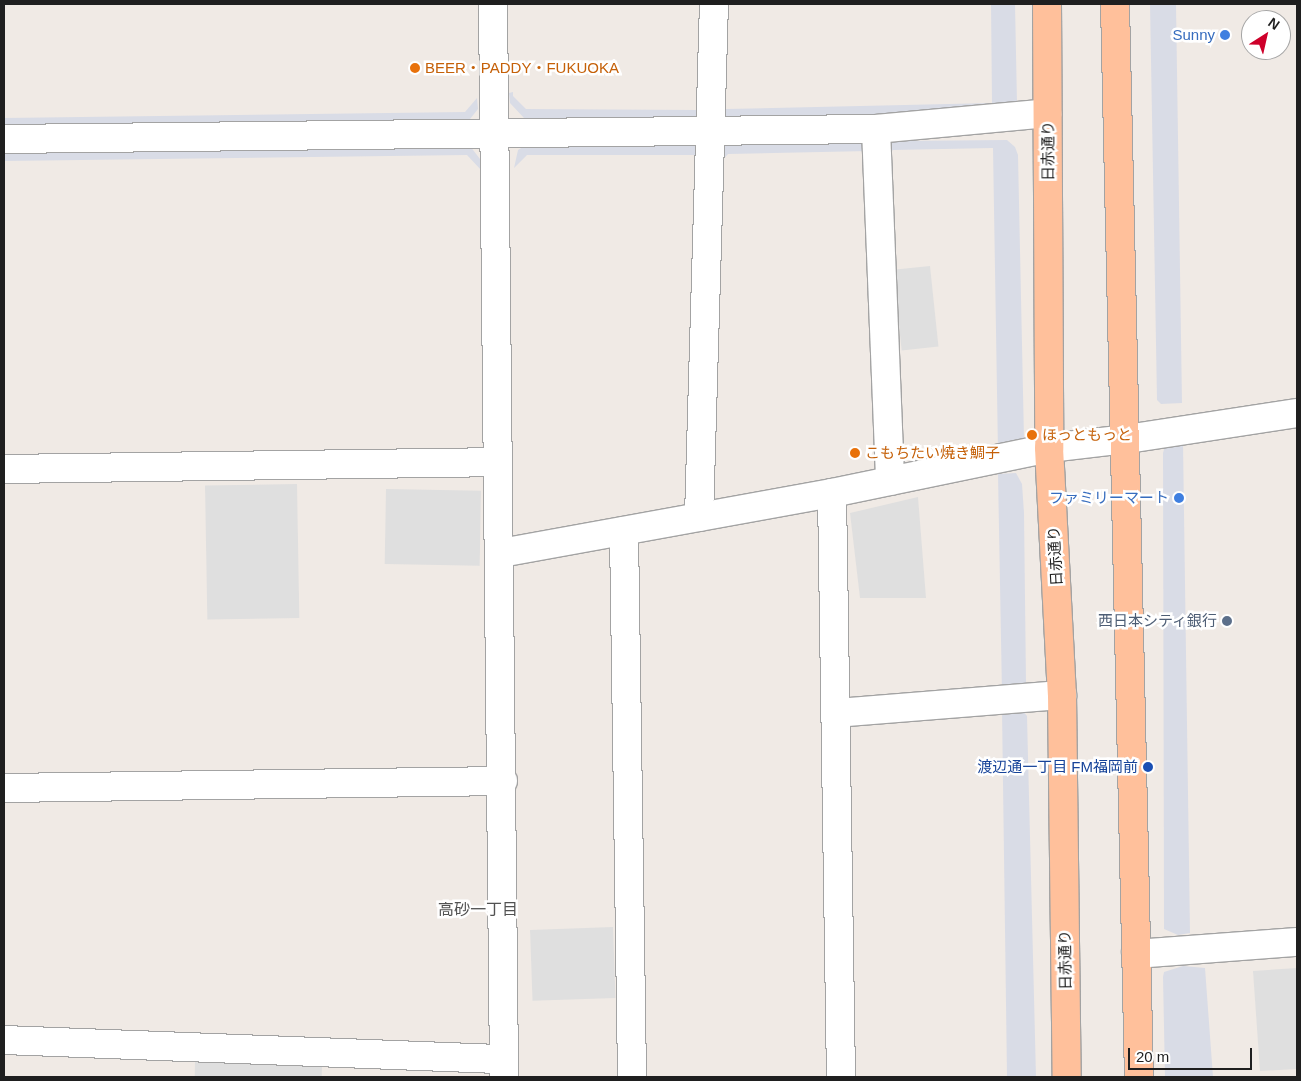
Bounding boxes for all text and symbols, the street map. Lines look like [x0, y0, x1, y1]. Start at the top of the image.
north arrow [1241, 10, 1291, 60]
text: N [1265, 14, 1283, 33]
place label: Sunny [1172, 26, 1215, 44]
marker: Sunny [1219, 29, 1231, 41]
place label: BEER・PADDY・FUKUOKA [425, 59, 619, 77]
marker: BEER・PADDY・FUKUOKA [409, 62, 421, 74]
street label: 日赤通り [1039, 121, 1057, 181]
place label: ほっともっと [1042, 426, 1132, 444]
marker: ほっともっと [1026, 429, 1038, 441]
place label: こもちたい焼き鯛子 [865, 444, 1000, 462]
marker: こもちたい焼き鯛子 [849, 447, 861, 459]
place label: ファミリーマート [1049, 489, 1169, 507]
marker: ファミリーマート [1173, 492, 1185, 504]
street label: 日赤通り [1044, 526, 1066, 586]
place label: 西日本シティ銀行 [1097, 612, 1217, 630]
marker: 西日本シティ銀行 [1221, 615, 1233, 627]
place label: 渡辺通一丁目 FM福岡前 [977, 758, 1138, 776]
marker: 渡辺通一丁目 FM福岡前 [1142, 761, 1154, 773]
district label: 高砂一丁目 [438, 900, 518, 920]
street label: 日赤通り [1055, 930, 1075, 990]
scale bar [1131, 1038, 1255, 1070]
text: 20 m [1136, 1048, 1169, 1065]

